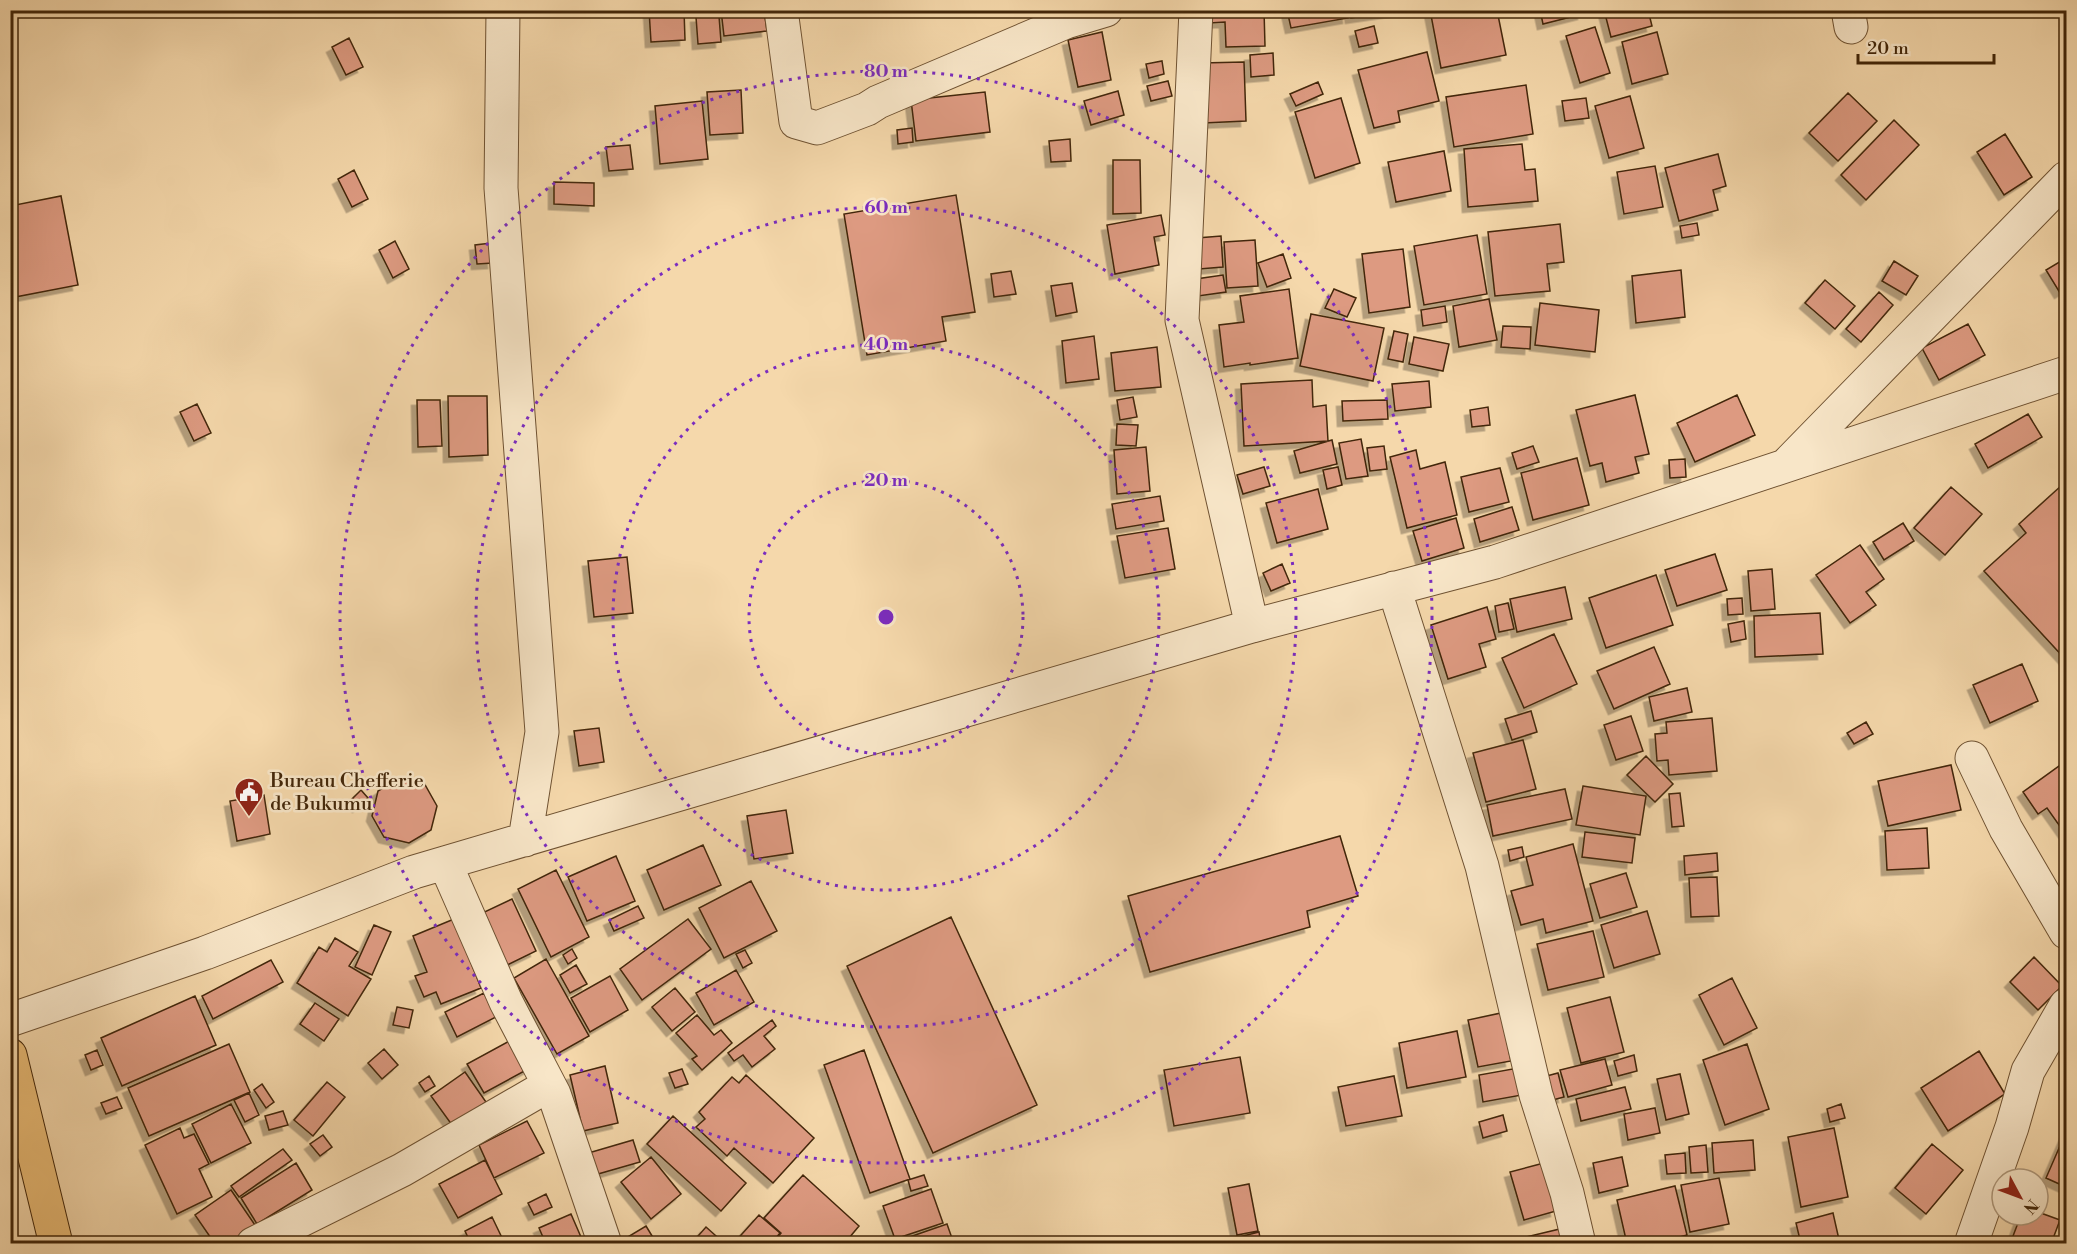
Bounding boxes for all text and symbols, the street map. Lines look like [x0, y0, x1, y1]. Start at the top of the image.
scale bar [1858, 27, 1994, 65]
text: 20 m [1867, 37, 1909, 60]
text: 80 m [864, 60, 909, 83]
text: 60 m [864, 196, 908, 219]
text: 40 m [864, 333, 909, 356]
text: 20 m [864, 469, 908, 492]
centre of rings [876, 607, 896, 627]
place label: Bureau Chefferie de Bukumu [269, 769, 424, 817]
public building icon: Bureau Chefferie de Bukumu [233, 776, 265, 818]
north arrow [1990, 1167, 2050, 1227]
text: N [2019, 1195, 2042, 1218]

